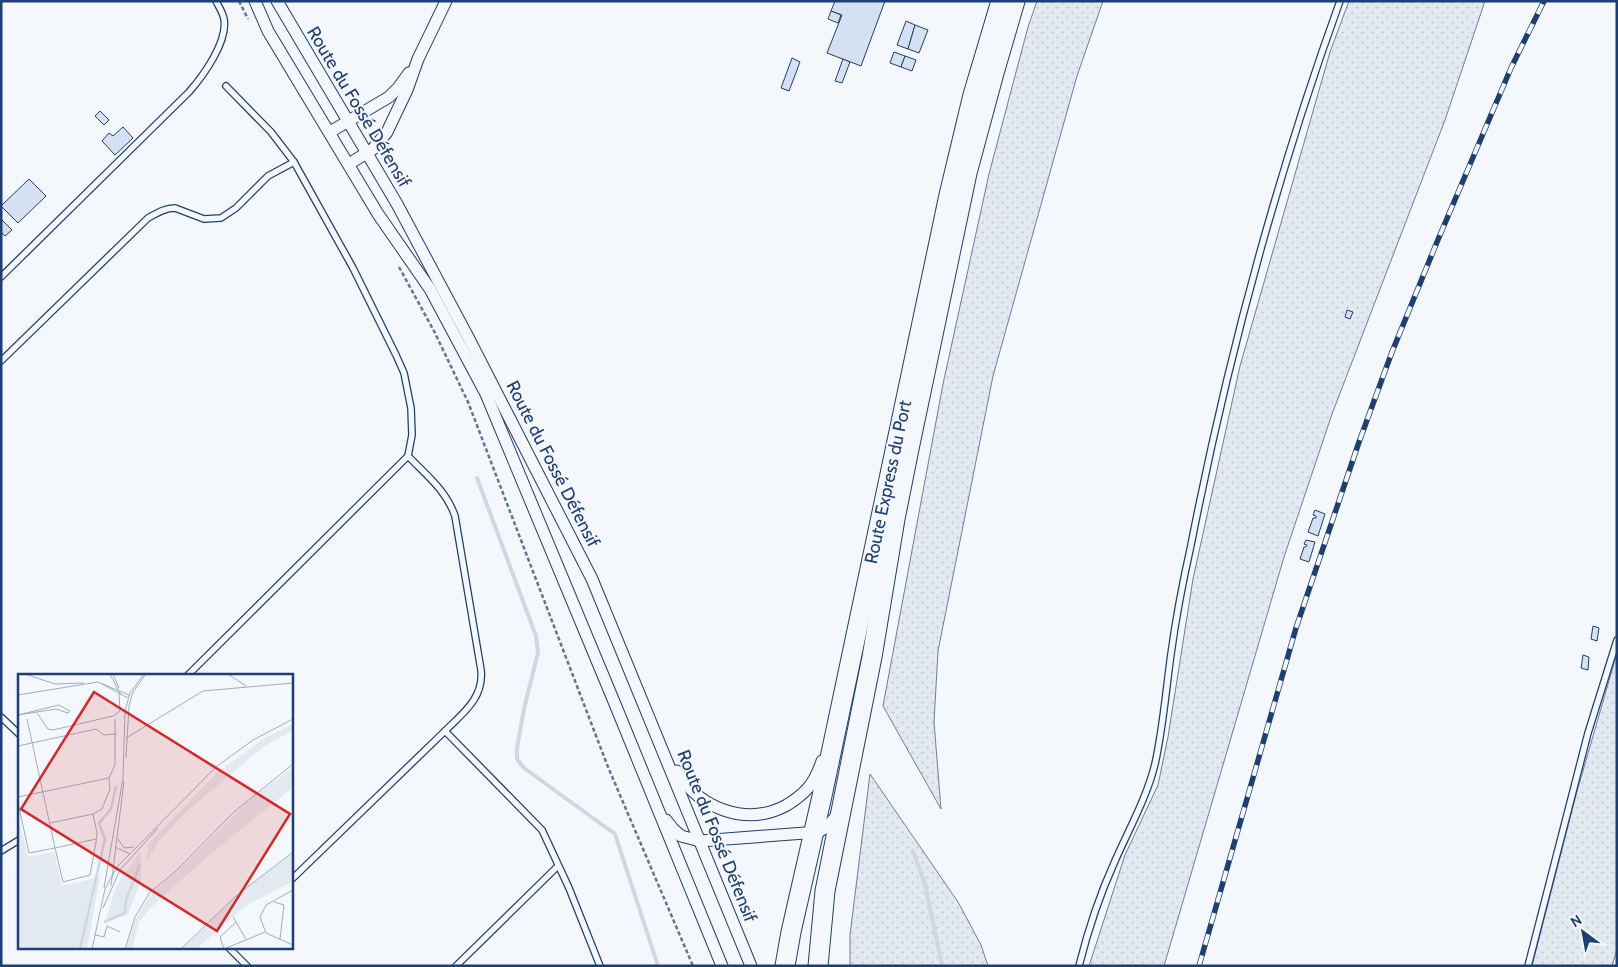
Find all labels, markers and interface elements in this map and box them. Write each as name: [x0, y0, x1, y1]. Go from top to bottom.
street label: Route du Fossé Défensif: [302, 23, 416, 191]
street label: Route du Fossé Défensif: [501, 377, 605, 551]
street label: Route Express du Port: [860, 398, 916, 566]
inset map: [18, 674, 292, 950]
street label: Route du Fossé Défensif: [672, 747, 762, 925]
north arrow: [1558, 907, 1608, 957]
text: N: [1567, 911, 1585, 931]

